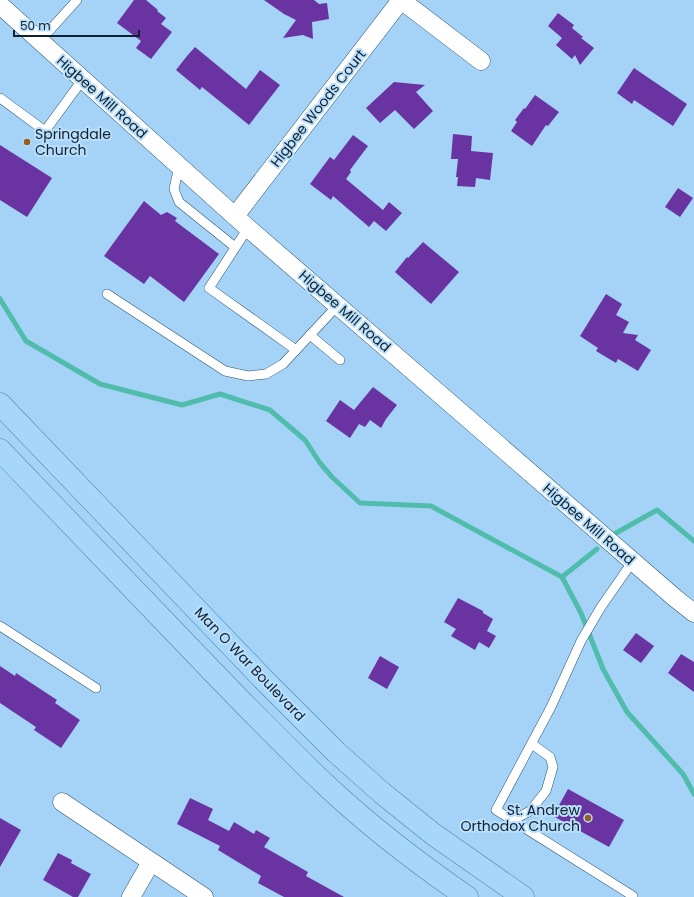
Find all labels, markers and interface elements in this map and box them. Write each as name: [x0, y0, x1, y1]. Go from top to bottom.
scale bar: [14, 12, 139, 38]
text: 50 m: [20, 17, 51, 34]
street label: Higbee Woods Court: [266, 45, 370, 171]
street label: Higbee Mill Road: [52, 51, 152, 143]
place label: Springdale Church: [35, 124, 111, 160]
marker: Springdale Church: [22, 137, 32, 147]
street label: Higbee Mill Road: [295, 266, 395, 356]
street label: Higbee Mill Road: [539, 479, 639, 569]
street label: Man O War Boulevard: [190, 602, 310, 726]
place label: St. Andrew Orthodox Church: [460, 800, 581, 836]
marker: St. Andrew Orthodox Church: [583, 813, 593, 823]

